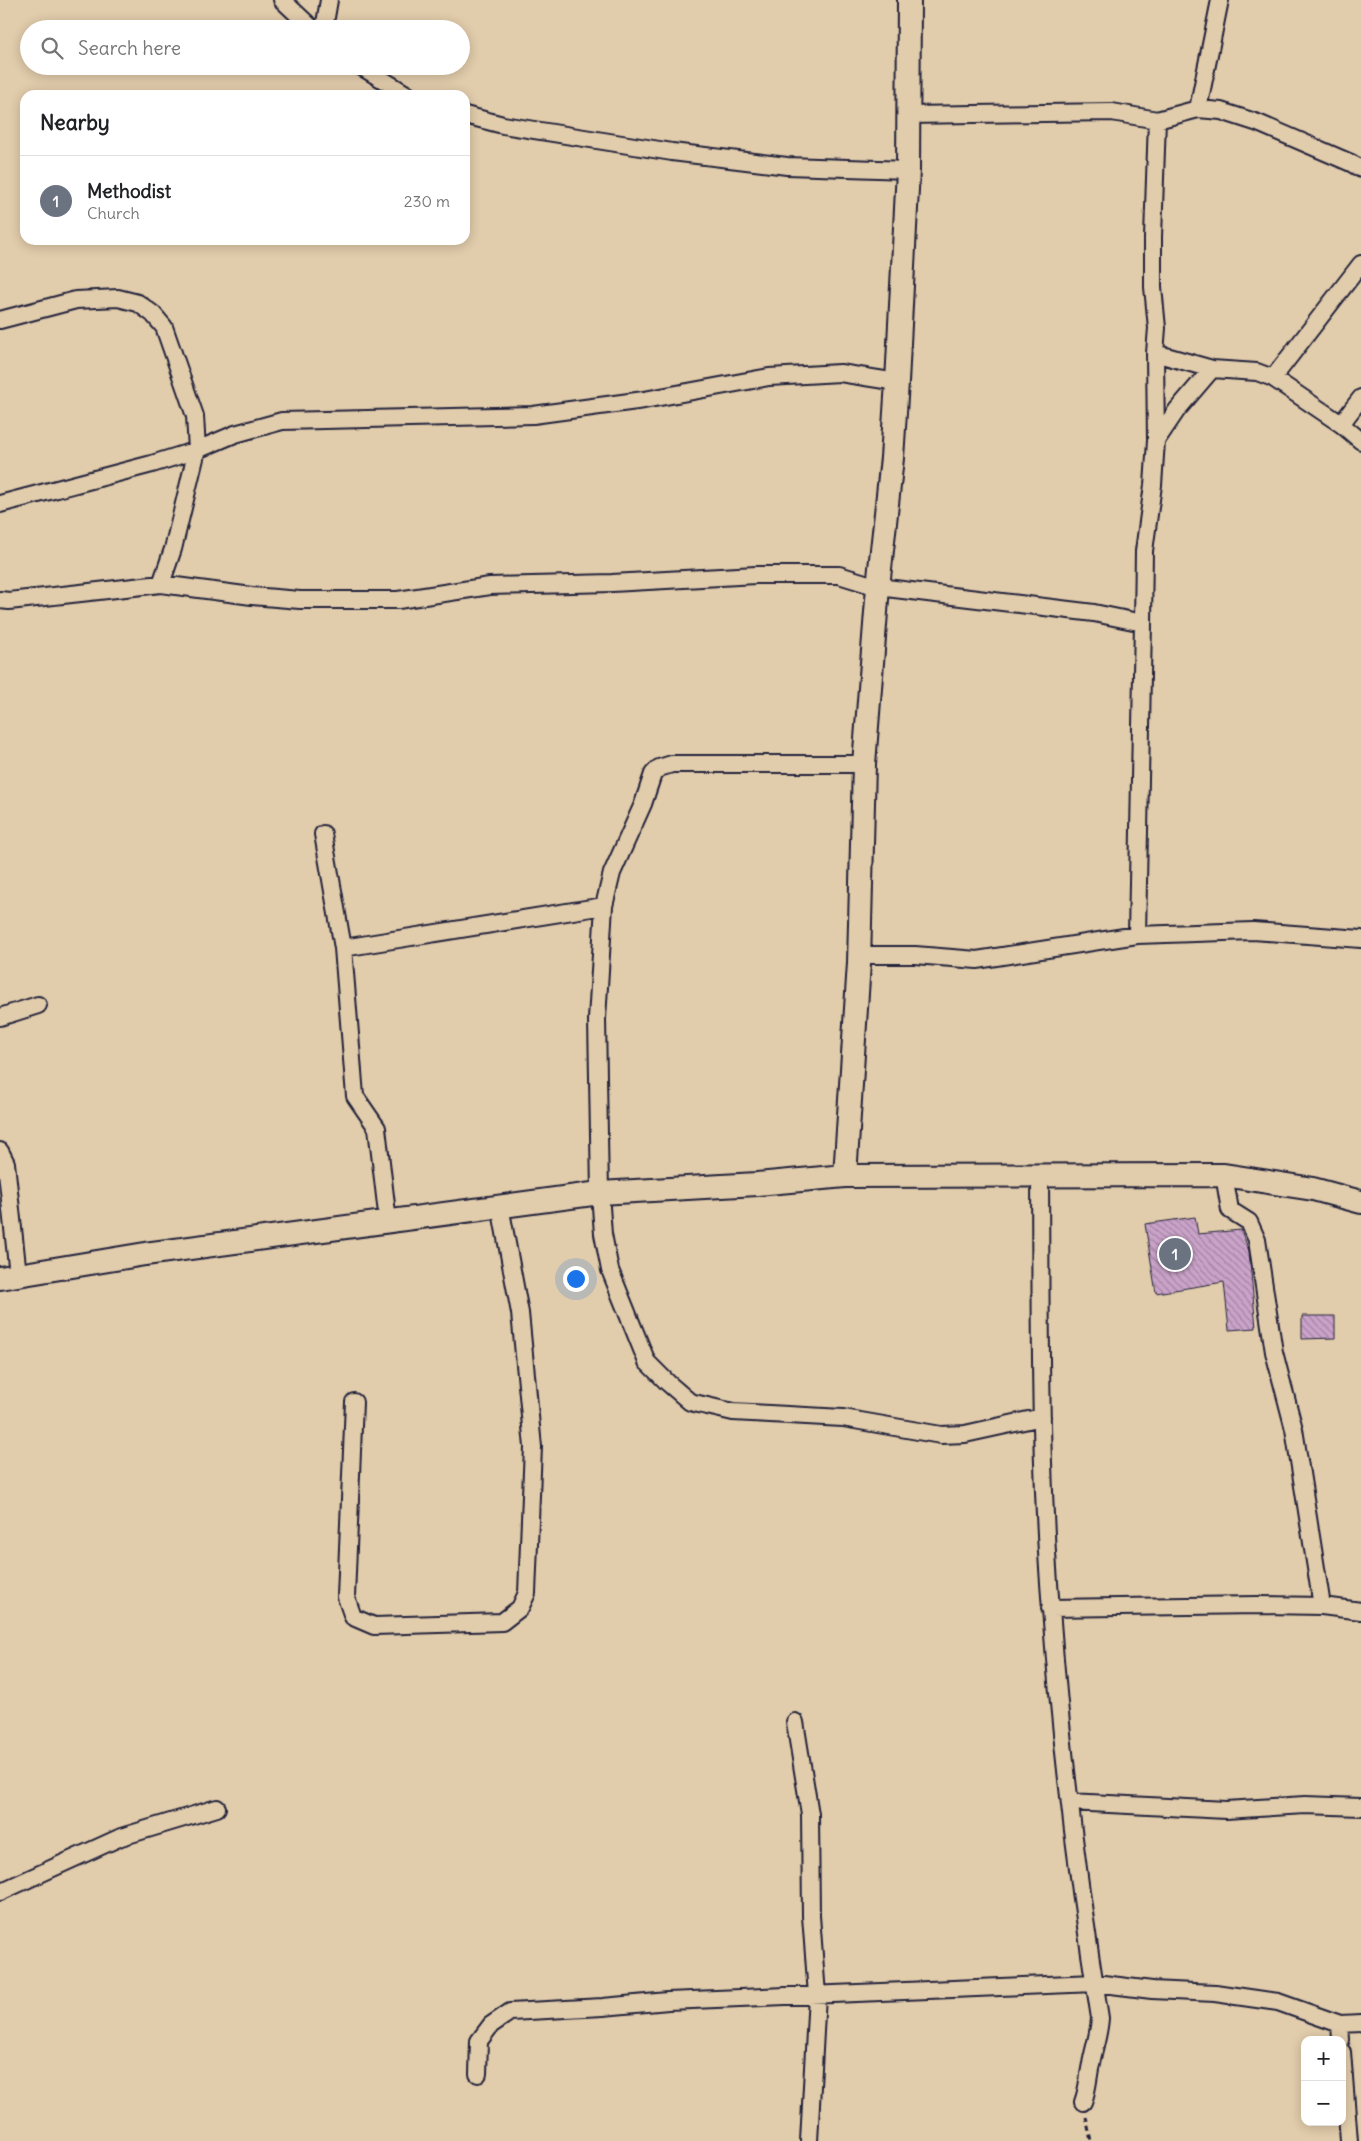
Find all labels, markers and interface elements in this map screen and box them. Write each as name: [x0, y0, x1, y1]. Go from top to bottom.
search box: [20, 20, 470, 75]
icon: search: [38, 34, 66, 62]
text: Search here: [78, 36, 181, 60]
text: Nearby: [40, 109, 110, 136]
text: Methodist: [87, 179, 171, 203]
text: 1: [53, 191, 59, 211]
text: 230 m: [404, 191, 450, 211]
text: Church: [87, 203, 140, 223]
pin: 1: [1159, 1235, 1191, 1273]
your location: [563, 1266, 589, 1292]
map controls: [1301, 2036, 1346, 2126]
button: +: [1301, 2036, 1346, 2081]
button: −: [1301, 2081, 1346, 2126]

